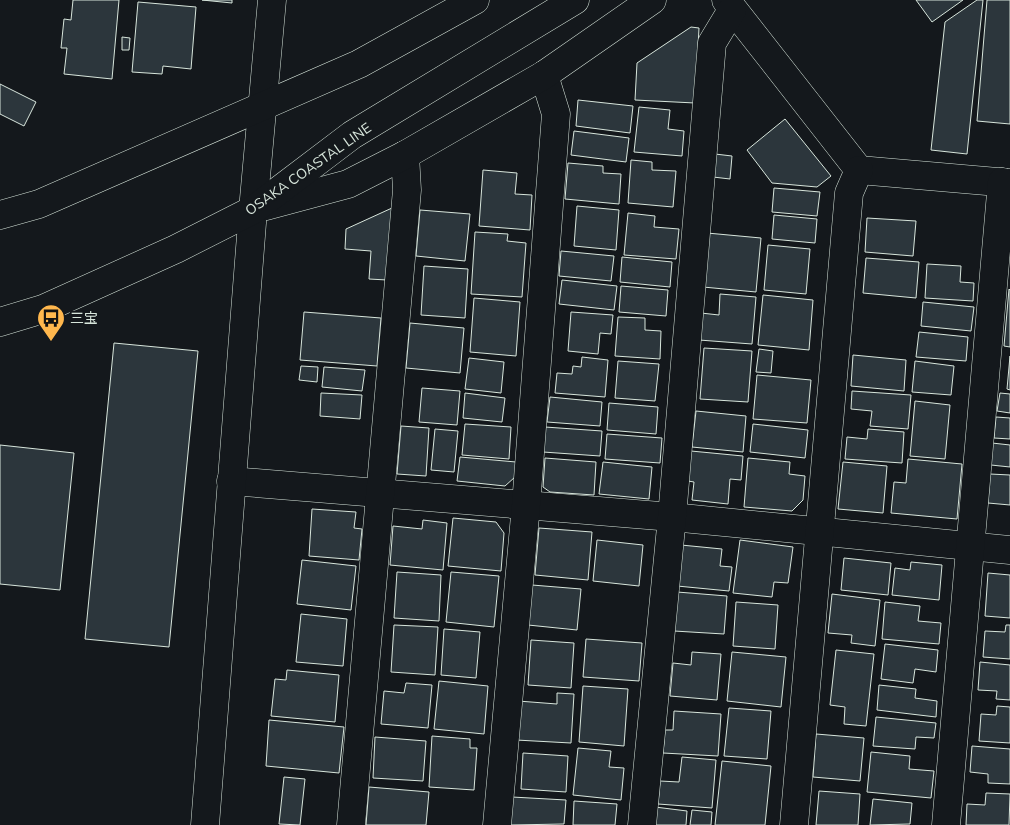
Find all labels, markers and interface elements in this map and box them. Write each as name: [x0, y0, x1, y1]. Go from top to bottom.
street label: OSAKA COASTAL LINE: [241, 119, 375, 219]
bus stop icon: 三宝: [36, 303, 66, 342]
place label: 三宝: [70, 309, 98, 327]

